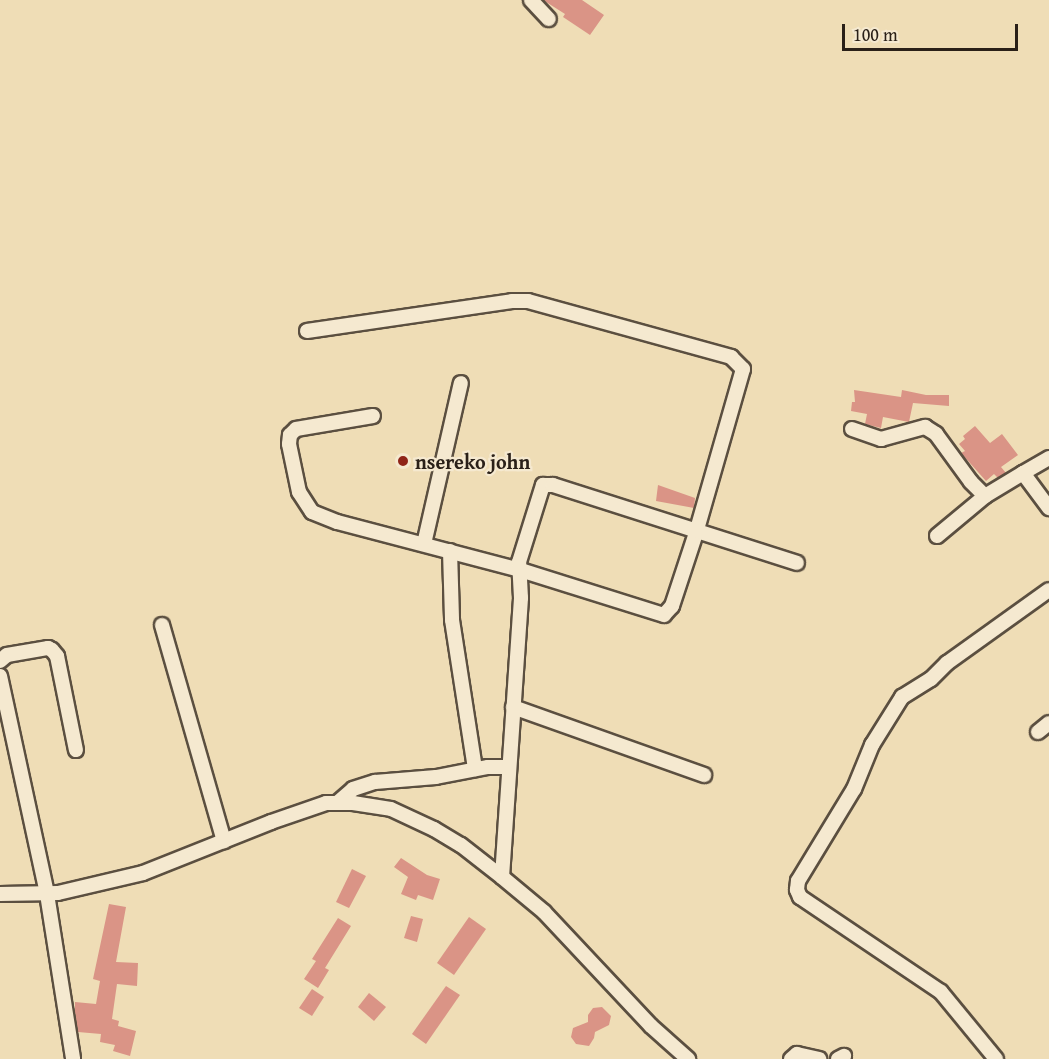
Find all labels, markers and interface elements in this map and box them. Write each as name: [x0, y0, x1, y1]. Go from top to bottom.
scale bar: [845, 12, 1020, 50]
text: 100 m: [853, 21, 898, 48]
place label: nsereko john: [415, 449, 530, 473]
marker: nsereko john: [396, 454, 410, 468]

